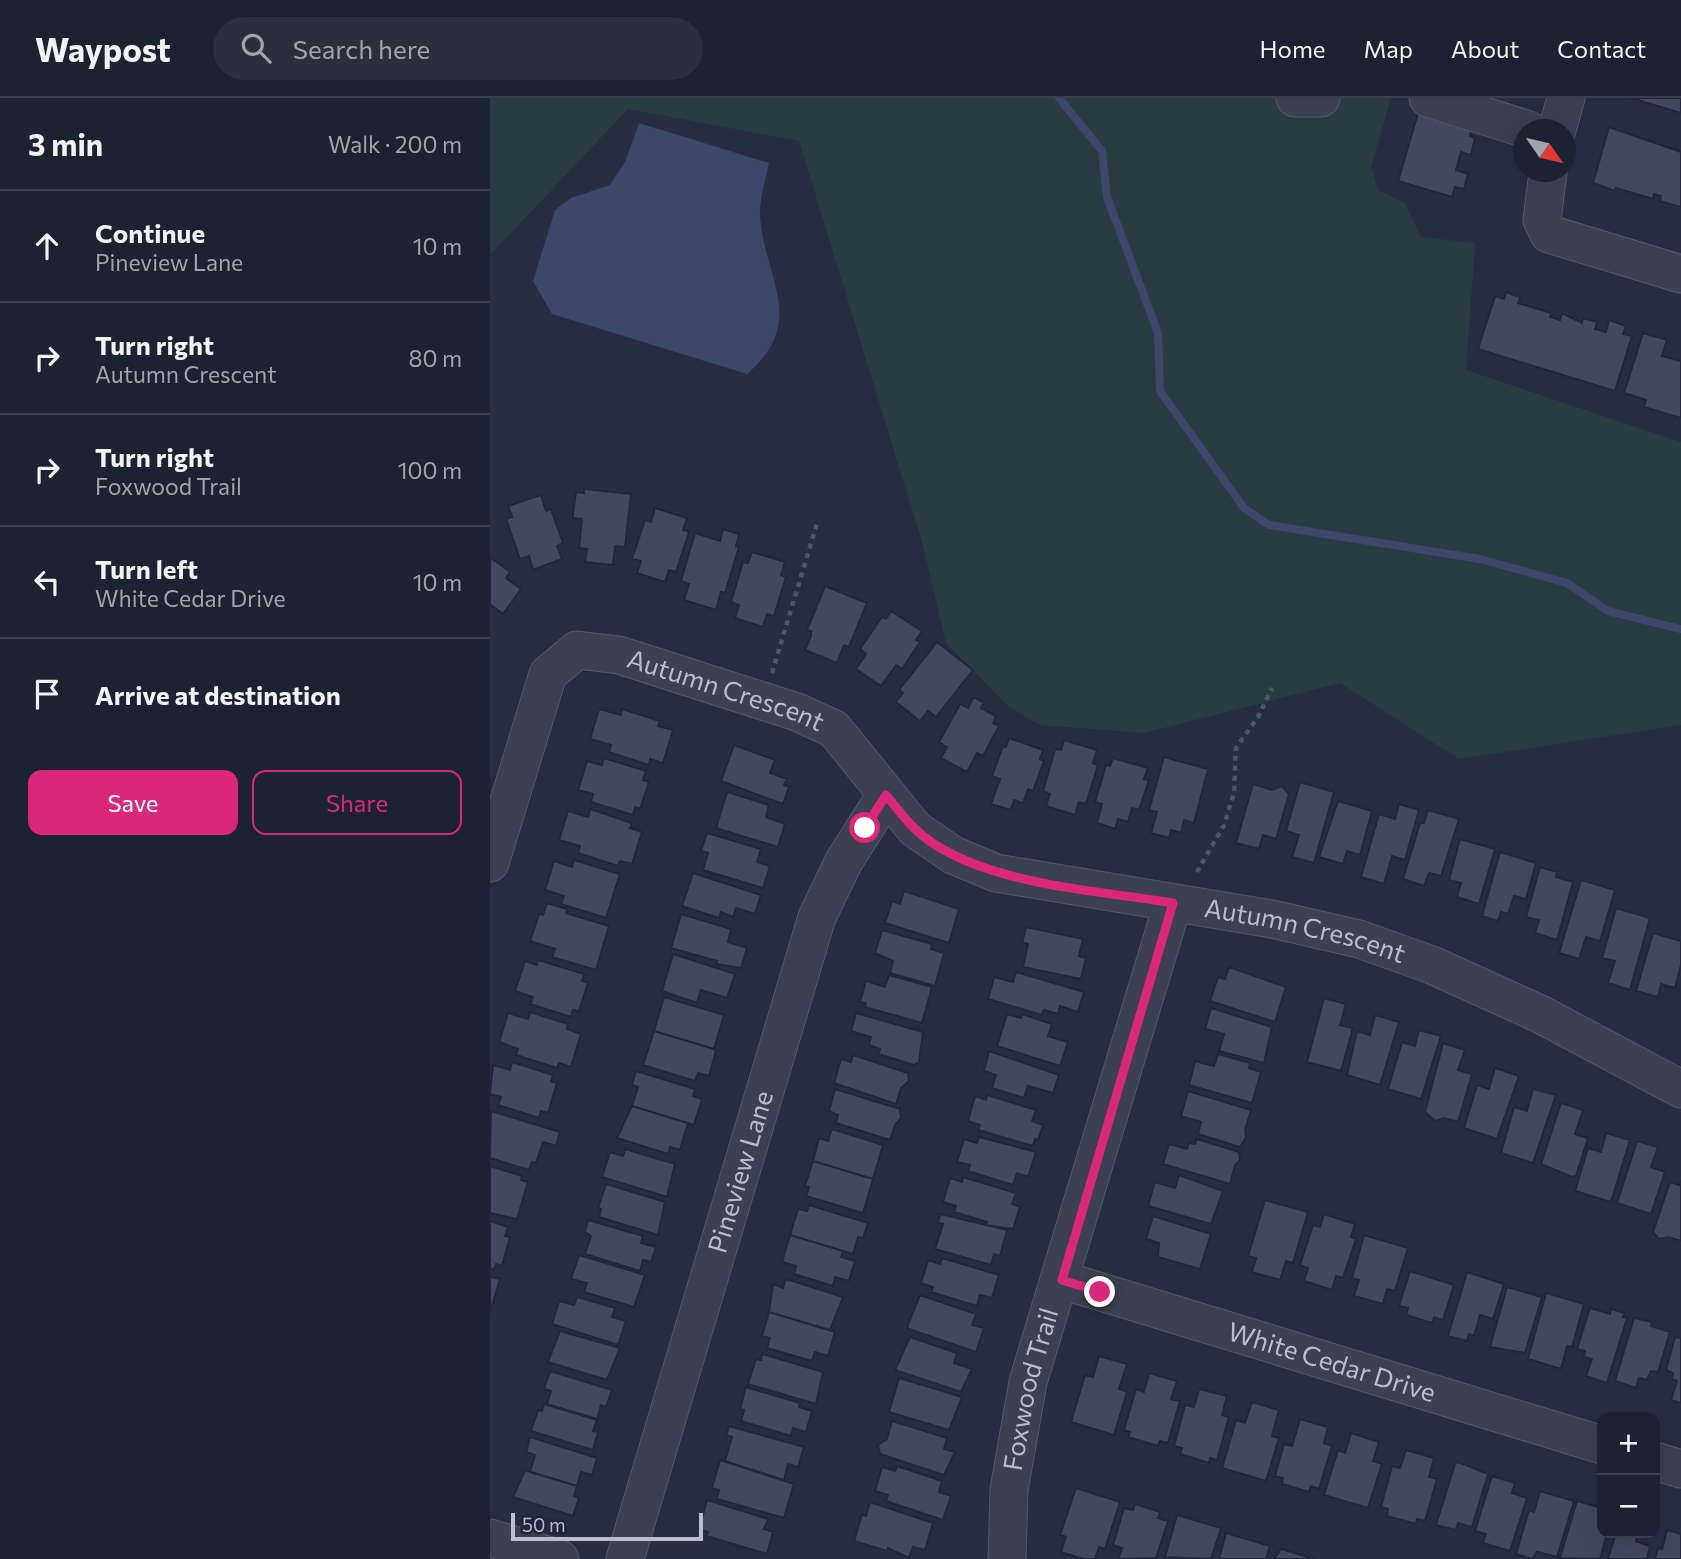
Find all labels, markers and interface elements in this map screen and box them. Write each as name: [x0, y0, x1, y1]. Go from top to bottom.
search box: [213, 17, 703, 80]
text: Waypost: [35, 28, 171, 69]
icon: search: [237, 29, 275, 67]
text: Search here: [293, 33, 430, 64]
text: Home: [1260, 34, 1326, 63]
text: Map: [1364, 34, 1413, 63]
text: About: [1451, 34, 1519, 63]
text: Contact: [1557, 34, 1646, 63]
north arrow: [1513, 119, 1576, 182]
text: 3 min: [28, 125, 103, 162]
text: Walk · 200 m: [328, 130, 462, 158]
text: Continue: [95, 217, 205, 248]
icon: ahead: [28, 227, 66, 265]
text: 10 m: [413, 232, 462, 260]
text: Pineview Lane: [95, 248, 243, 276]
text: Turn right: [95, 329, 214, 360]
icon: right: [28, 339, 66, 377]
text: 80 m: [409, 344, 462, 372]
text: Autumn Crescent: [95, 360, 277, 388]
text: Turn right: [95, 441, 214, 472]
icon: right: [28, 451, 66, 489]
text: 100 m: [398, 456, 462, 484]
text: Foxwood Trail: [95, 472, 242, 500]
text: Turn left: [95, 553, 198, 584]
icon: left: [28, 563, 66, 601]
text: 10 m: [413, 568, 462, 596]
text: White Cedar Drive: [95, 584, 286, 612]
street label: Autumn Crescent: [624, 642, 830, 736]
icon: arrive: [28, 675, 66, 713]
text: Arrive at destination: [95, 679, 341, 710]
button: Save: [28, 770, 238, 835]
button: Share: [252, 770, 462, 835]
route start: [849, 812, 880, 843]
street label: Autumn Crescent: [1202, 891, 1410, 968]
street label: Pineview Lane: [700, 1087, 778, 1256]
route end: [1084, 1276, 1115, 1307]
street label: Foxwood Trail: [996, 1304, 1064, 1473]
street label: White Cedar Drive: [1224, 1315, 1440, 1407]
map controls: [1597, 1412, 1660, 1538]
button: +: [1597, 1412, 1660, 1475]
button: −: [1597, 1475, 1660, 1538]
scale bar: [511, 1510, 704, 1542]
text: 50 m: [522, 1513, 566, 1536]

